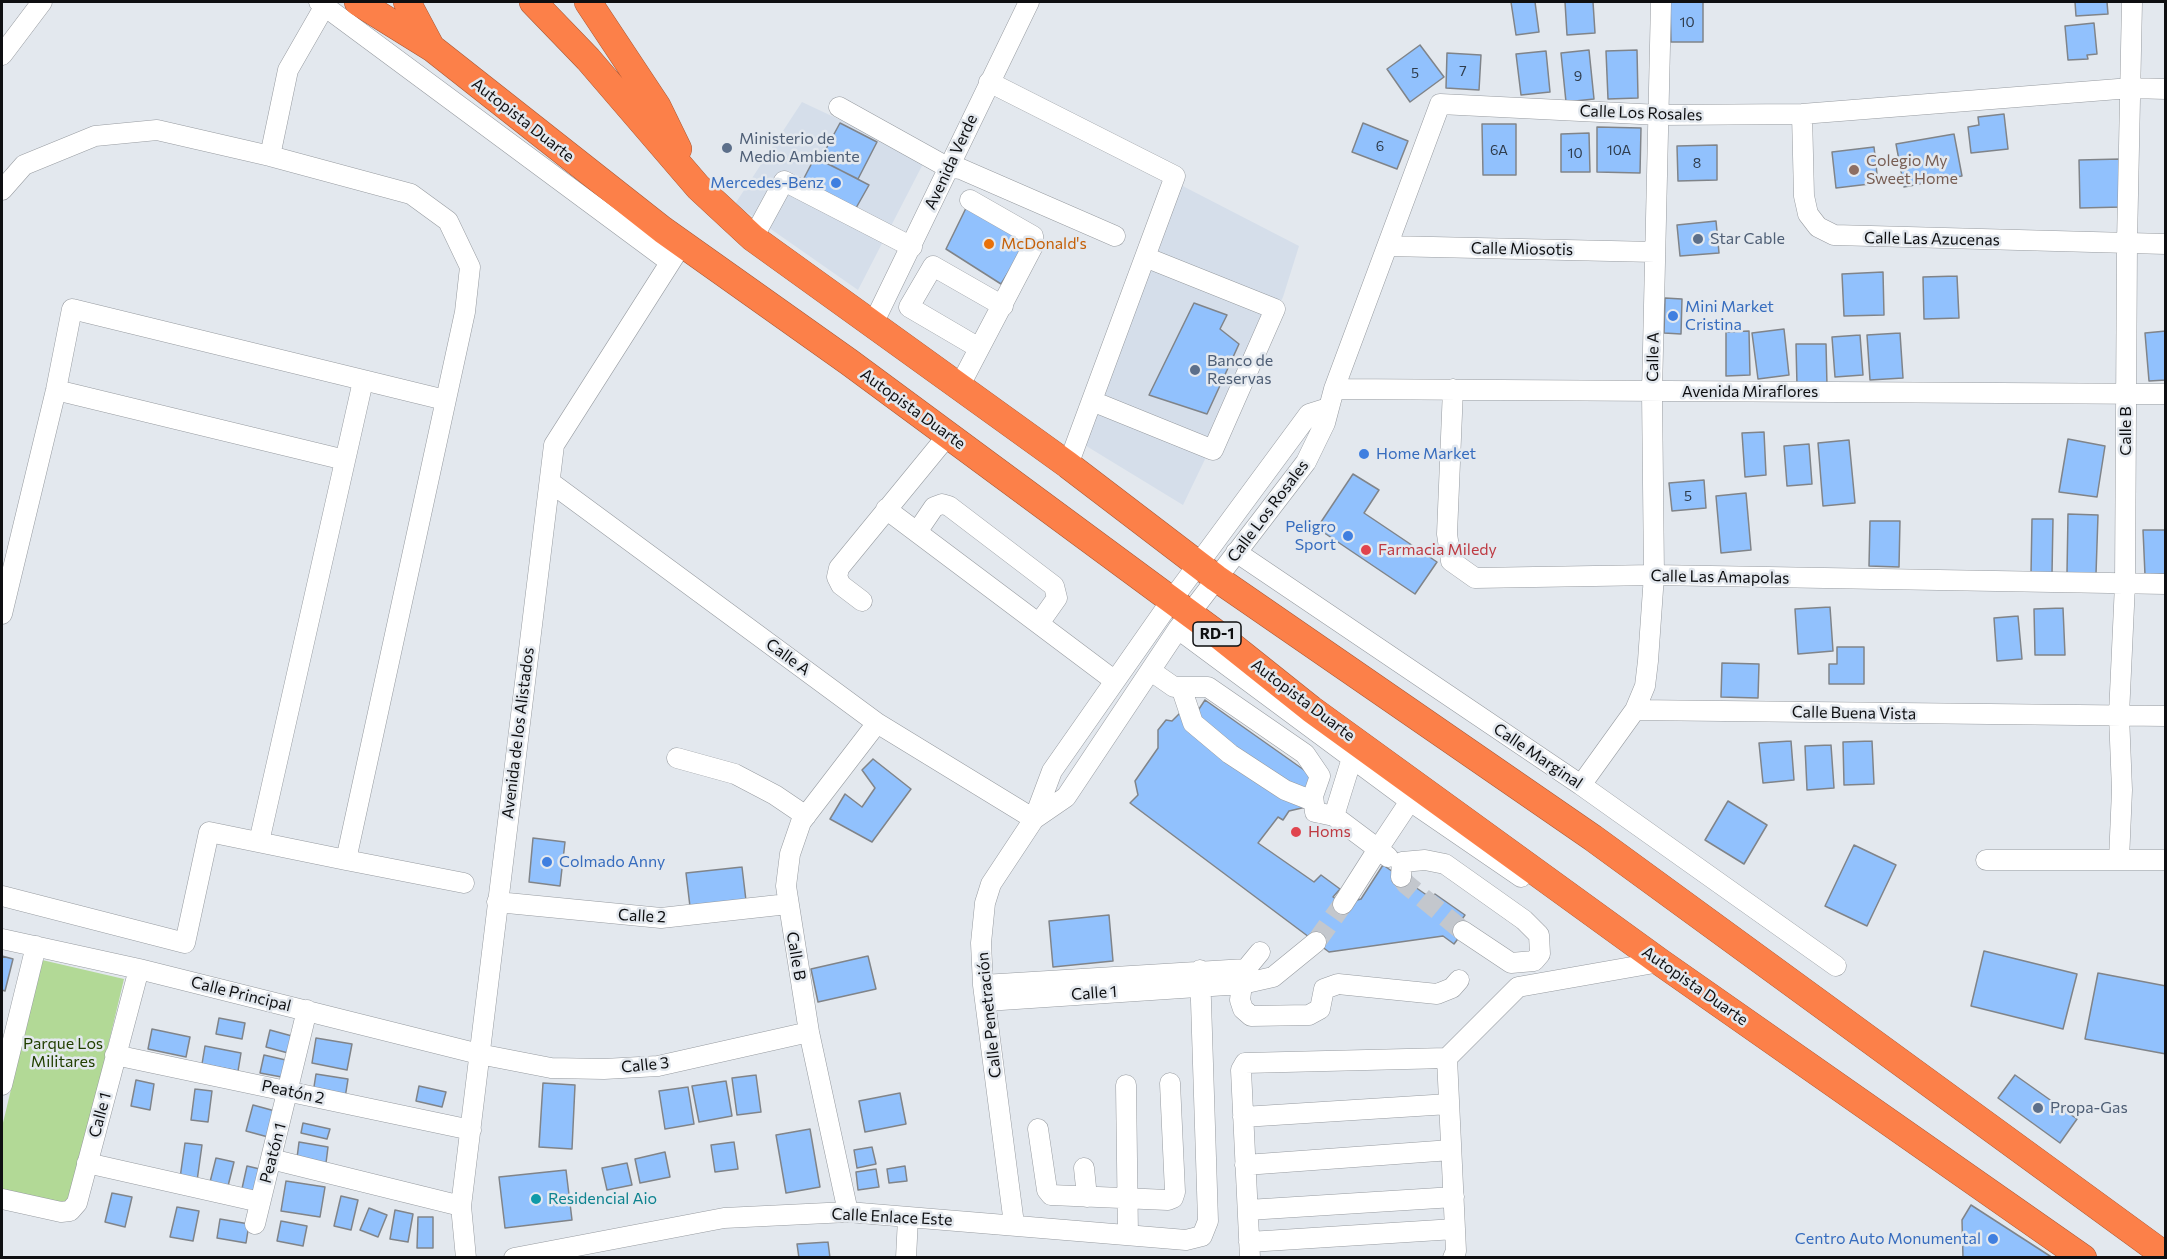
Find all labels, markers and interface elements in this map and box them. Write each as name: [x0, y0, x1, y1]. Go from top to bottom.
house number: 10: [1679, 14, 1695, 30]
house number: 7: [1459, 63, 1467, 79]
house number: 5: [1411, 65, 1419, 81]
house number: 9: [1574, 68, 1582, 84]
street label: Autopista Duarte: [468, 74, 578, 166]
street label: Calle Los Rosales: [1579, 101, 1703, 125]
street label: Avenida Verde: [921, 111, 981, 213]
place label: Ministerio de Medio Ambiente: [739, 129, 860, 167]
house number: 6: [1376, 138, 1384, 154]
marker: Ministerio de Medio Ambiente: [720, 141, 734, 155]
house number: 6A: [1490, 142, 1508, 158]
house number: 10A: [1607, 142, 1631, 158]
house number: 10: [1567, 145, 1583, 161]
place label: Colegio My Sweet Home: [1866, 151, 1958, 189]
house number: 8: [1693, 155, 1701, 171]
marker: Colegio My Sweet Home: [1847, 163, 1861, 177]
place label: Mercedes-Benz: [710, 173, 824, 193]
marker: Mercedes-Benz: [829, 176, 843, 190]
street label: Calle Las Azucenas: [1864, 228, 2000, 250]
place label: Star Cable: [1710, 229, 1785, 249]
marker: Star Cable: [1691, 232, 1705, 246]
place label: McDonald's: [1001, 234, 1087, 254]
marker: McDonald's: [982, 237, 996, 251]
street label: Calle Miosotis: [1471, 239, 1573, 259]
place label: Mini Market Cristina: [1685, 297, 1774, 335]
marker: Mini Market Cristina: [1666, 309, 1680, 323]
street label: Calle A: [1643, 332, 1663, 382]
place label: Banco de Reservas: [1207, 351, 1273, 389]
marker: Banco de Reservas: [1188, 363, 1202, 377]
street label: Autopista Duarte: [857, 365, 969, 453]
street label: Avenida Miraflores: [1682, 382, 1818, 402]
street label: Calle B: [2116, 406, 2136, 456]
place label: Home Market: [1376, 444, 1476, 464]
marker: Home Market: [1357, 447, 1371, 461]
street label: Calle Los Rosales: [1223, 456, 1313, 566]
house number: 5: [1684, 488, 1692, 504]
place label: Peligro Sport: [1285, 517, 1336, 555]
marker: Peligro Sport: [1341, 529, 1355, 543]
place label: Farmacia Miledy: [1378, 540, 1497, 560]
marker: Farmacia Miledy: [1359, 543, 1373, 557]
street label: Calle Las Amapolas: [1650, 566, 1790, 588]
road number: RD-1: [1193, 622, 1241, 646]
street label: Calle A: [762, 635, 814, 679]
street label: Avenida de los Alistados: [498, 646, 538, 820]
street label: Autopista Duarte: [1247, 655, 1359, 745]
street label: Calle Buena Vista: [1792, 702, 1916, 724]
street label: Calle Marginal: [1490, 719, 1586, 793]
place label: Homs: [1308, 822, 1351, 842]
marker: Homs: [1289, 825, 1303, 839]
place label: Colmado Anny: [559, 852, 665, 872]
marker: Colmado Anny: [540, 855, 554, 869]
street label: Calle 2: [618, 905, 666, 927]
street label: Calle B: [782, 930, 810, 982]
street label: Autopista Duarte: [1638, 942, 1752, 1030]
street label: Calle Penetración: [973, 951, 1005, 1079]
street label: Calle Principal: [189, 972, 293, 1016]
street label: Calle 1: [1070, 982, 1118, 1004]
park label: Parque Los Militares: [23, 1034, 103, 1072]
street label: Calle 3: [620, 1053, 670, 1077]
street label: Peatón 2: [260, 1076, 326, 1108]
street label: Calle 1: [85, 1090, 115, 1140]
place label: Propa-Gas: [2050, 1098, 2128, 1118]
marker: Propa-Gas: [2031, 1101, 2045, 1115]
street label: Peatón 1: [256, 1121, 290, 1185]
place label: Residencial Aio: [548, 1189, 657, 1209]
marker: Residencial Aio: [529, 1192, 543, 1206]
street label: Calle Enlace Este: [831, 1204, 953, 1230]
place label: Centro Auto Monumental: [1795, 1229, 1981, 1249]
marker: Centro Auto Monumental: [1986, 1232, 2000, 1246]

